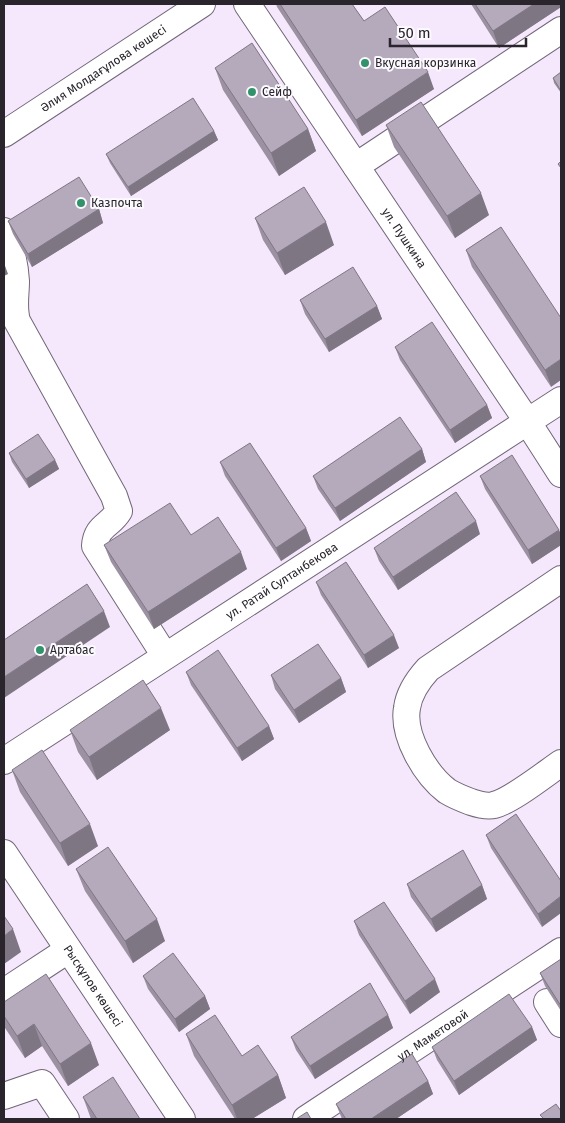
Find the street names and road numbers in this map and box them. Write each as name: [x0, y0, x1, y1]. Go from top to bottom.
street label: Әлия Молдағұлова көшесі: [38, 22, 169, 115]
street label: ул. Пушкина: [379, 205, 429, 271]
street label: ул. Ратай Султанбекова: [223, 540, 340, 622]
street label: Рысқұлов көшесі: [61, 942, 125, 1030]
street label: ул. Маметовой: [395, 1007, 471, 1064]

